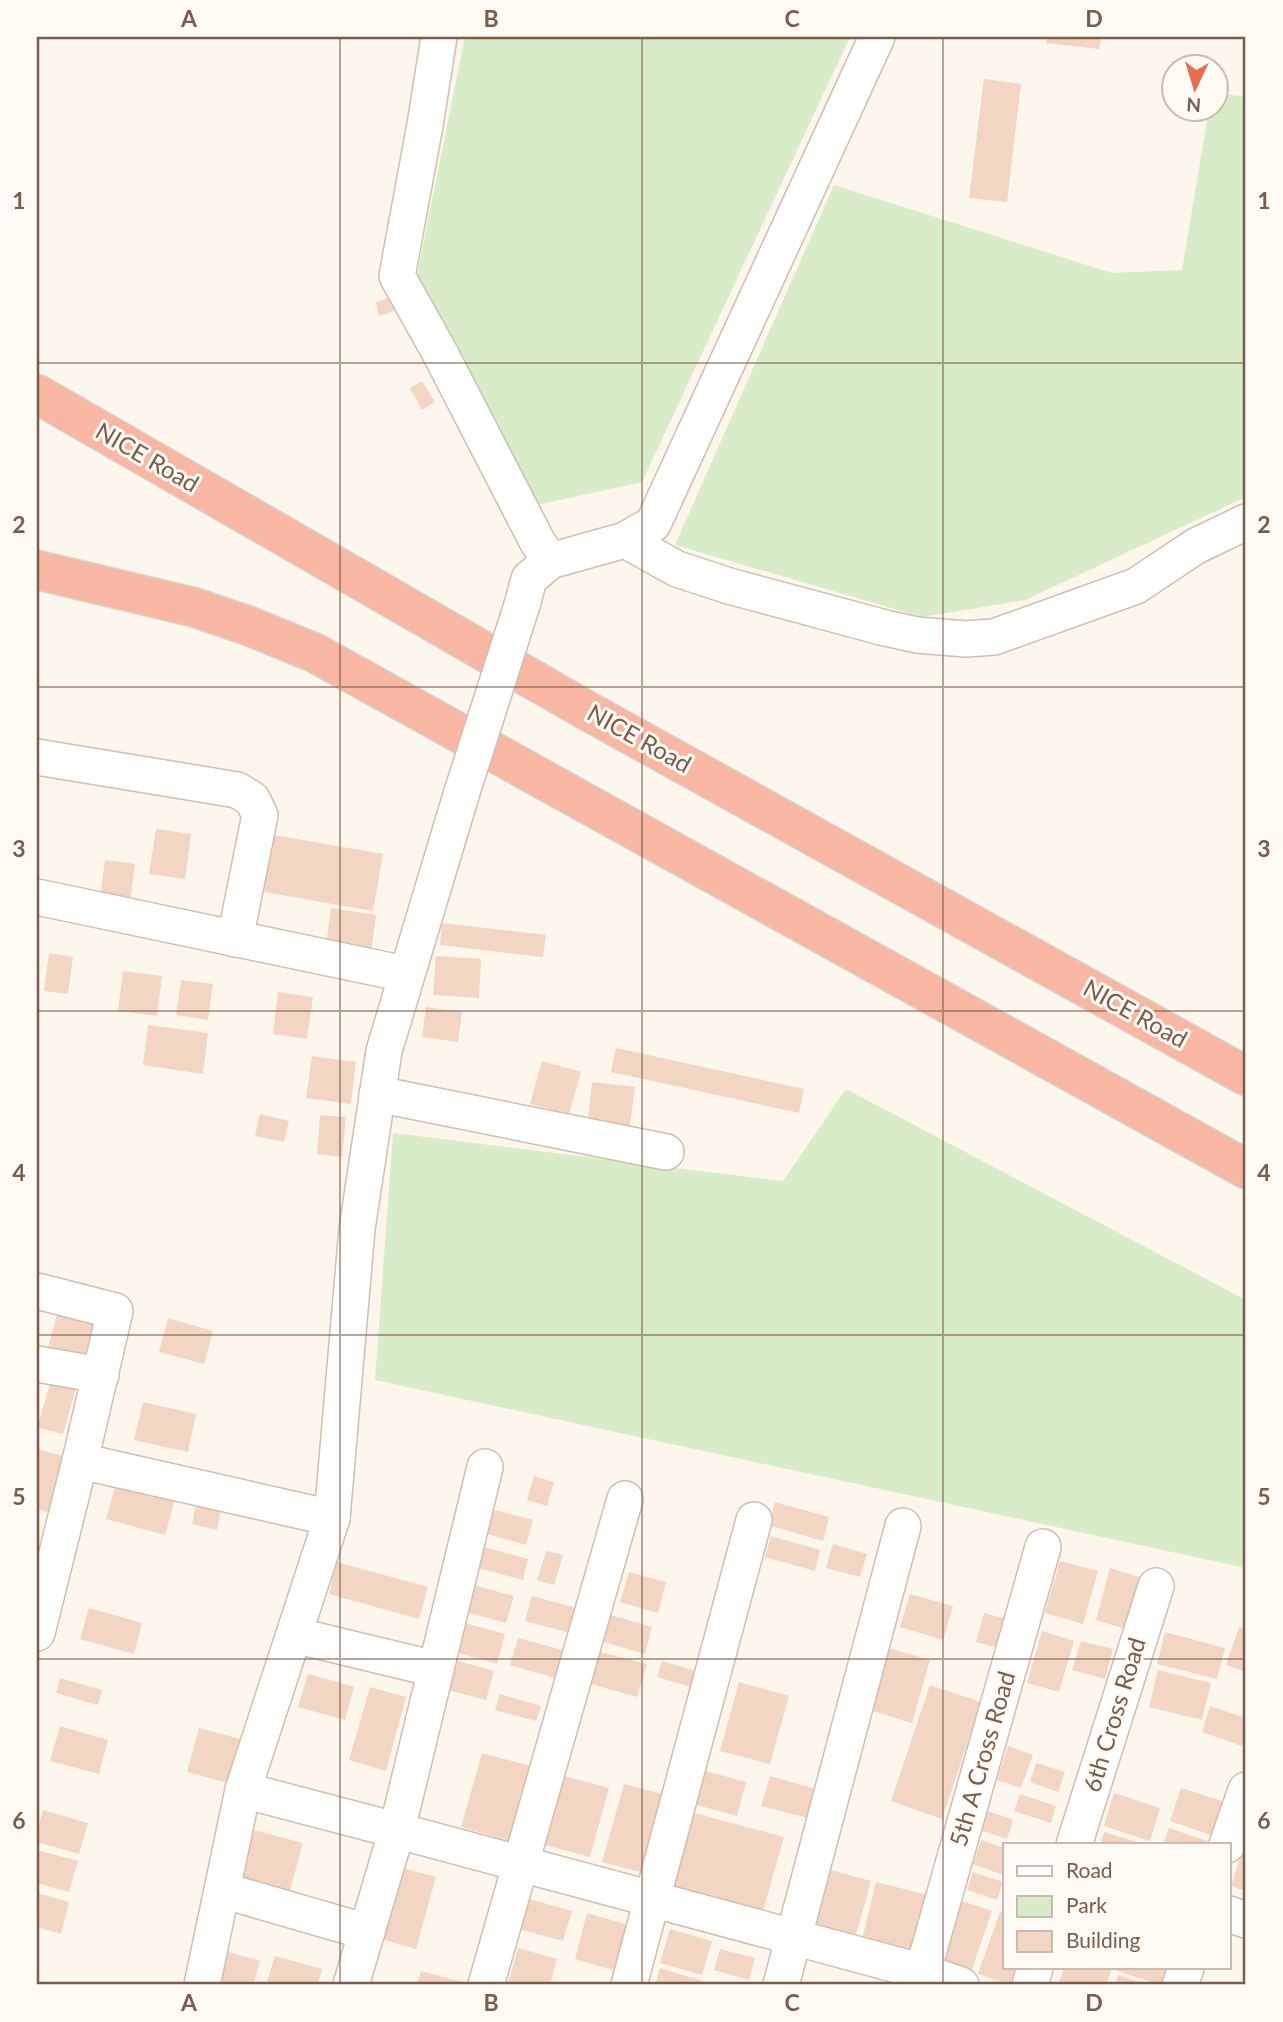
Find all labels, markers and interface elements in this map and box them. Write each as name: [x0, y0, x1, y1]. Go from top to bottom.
text: A: [180, 4, 198, 32]
text: B: [483, 4, 499, 32]
text: C: [784, 4, 800, 32]
text: D: [1085, 4, 1103, 32]
north arrow: [1160, 52, 1230, 122]
text: N: [1186, 93, 1202, 117]
text: 1: [12, 186, 26, 214]
text: 1: [1257, 186, 1271, 214]
street label: NICE Road: [91, 416, 205, 498]
text: 2: [12, 510, 26, 538]
text: 2: [1257, 510, 1271, 538]
street label: NICE Road: [583, 697, 697, 778]
text: 3: [12, 834, 26, 862]
text: 3: [1257, 834, 1271, 862]
street label: NICE Road: [1079, 972, 1193, 1053]
text: 4: [12, 1158, 26, 1186]
text: 4: [1257, 1158, 1271, 1186]
text: 5: [12, 1482, 26, 1510]
text: 5: [1257, 1482, 1271, 1510]
street label: 6th Cross Road: [1076, 1634, 1151, 1795]
street label: 5th A Cross Road: [943, 1668, 1020, 1849]
text: 6: [12, 1806, 26, 1834]
text: 6: [1257, 1806, 1271, 1834]
legend: [1003, 1843, 1230, 1969]
text: Road: [1066, 1857, 1113, 1882]
text: Park: [1066, 1892, 1107, 1917]
text: Building: [1066, 1927, 1141, 1952]
text: A: [180, 1988, 198, 2016]
text: B: [483, 1988, 499, 2016]
text: C: [784, 1988, 800, 2016]
text: D: [1085, 1988, 1103, 2016]

